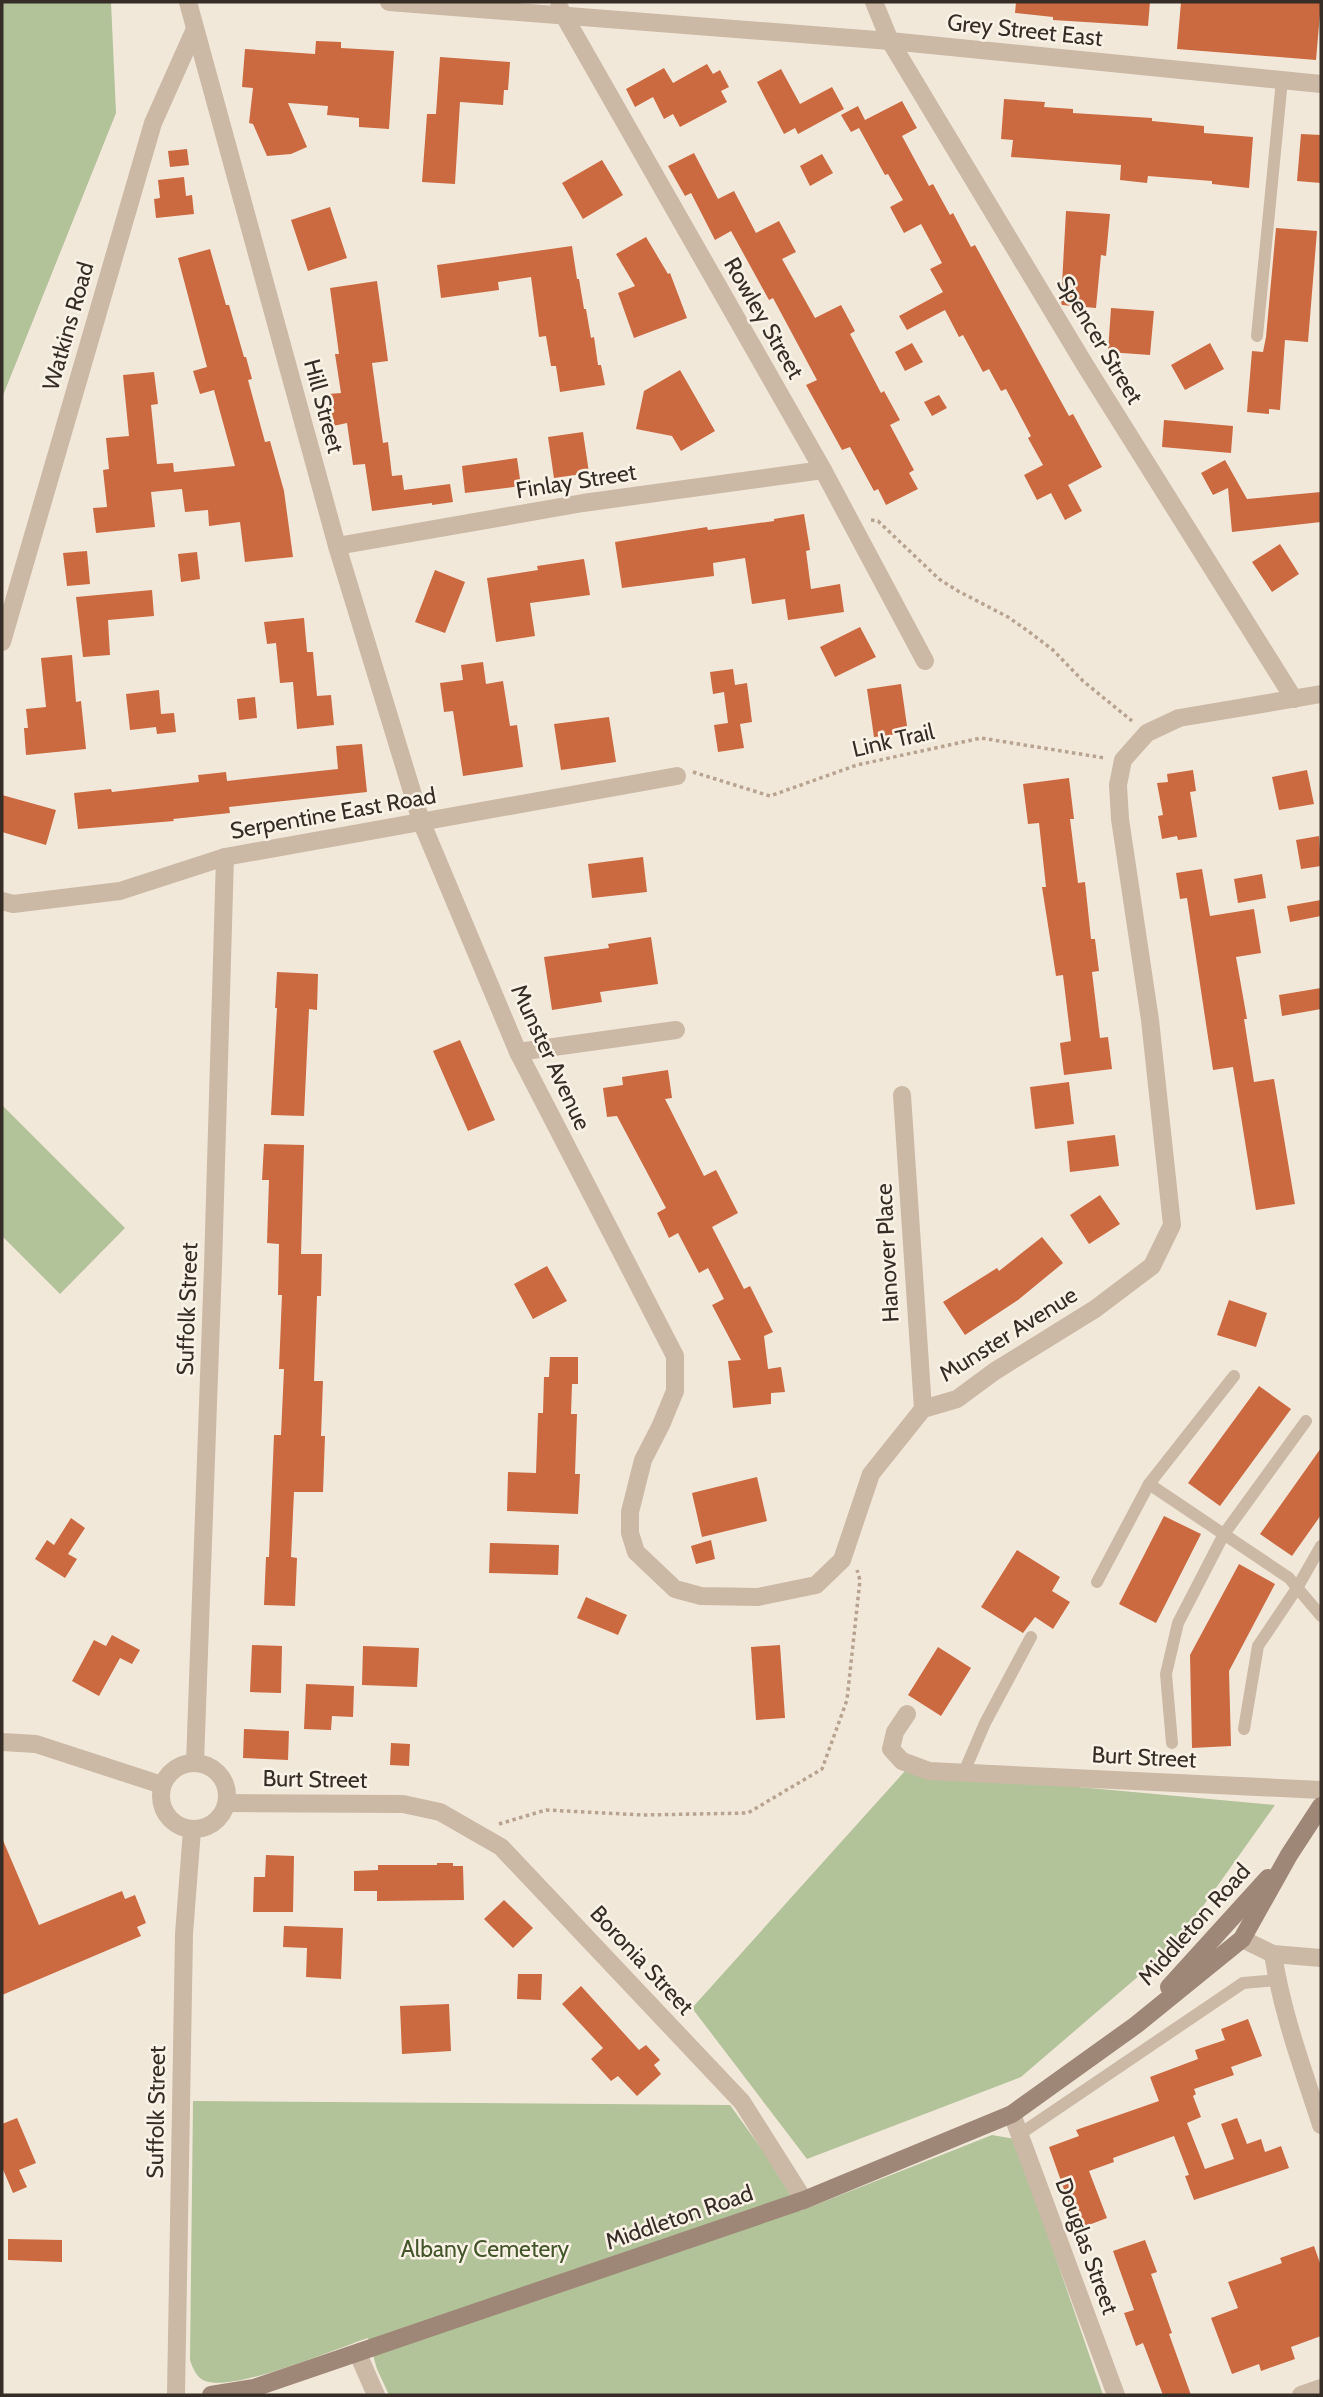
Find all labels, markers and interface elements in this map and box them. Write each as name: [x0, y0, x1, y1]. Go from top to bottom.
street label: Grey Street East: [946, 8, 1104, 52]
street label: Rowley Street: [718, 252, 810, 384]
street label: Watkins Road: [36, 259, 100, 393]
street label: Spencer Street: [1051, 271, 1149, 409]
street label: Hill Street: [298, 356, 350, 456]
street label: Finlay Street: [514, 458, 638, 504]
street label: Link Trail: [849, 717, 937, 763]
street label: Serpentine East Road: [228, 781, 438, 845]
street label: Munster Avenue: [505, 980, 597, 1135]
street label: Hanover Place: [869, 1183, 905, 1323]
street label: Suffolk Street: [171, 1242, 203, 1376]
street label: Munster Avenue: [934, 1280, 1082, 1388]
street label: Burt Street: [1091, 1740, 1197, 1774]
street label: Burt Street: [262, 1764, 368, 1794]
street label: Middleton Road: [1132, 1857, 1256, 1991]
street label: Boronia Street: [584, 1900, 700, 2021]
street label: Suffolk Street: [141, 2045, 171, 2179]
street label: Douglas Street: [1049, 2174, 1125, 2318]
street label: Middleton Road: [602, 2179, 756, 2255]
park label: Albany Cemetery: [401, 2235, 570, 2263]

